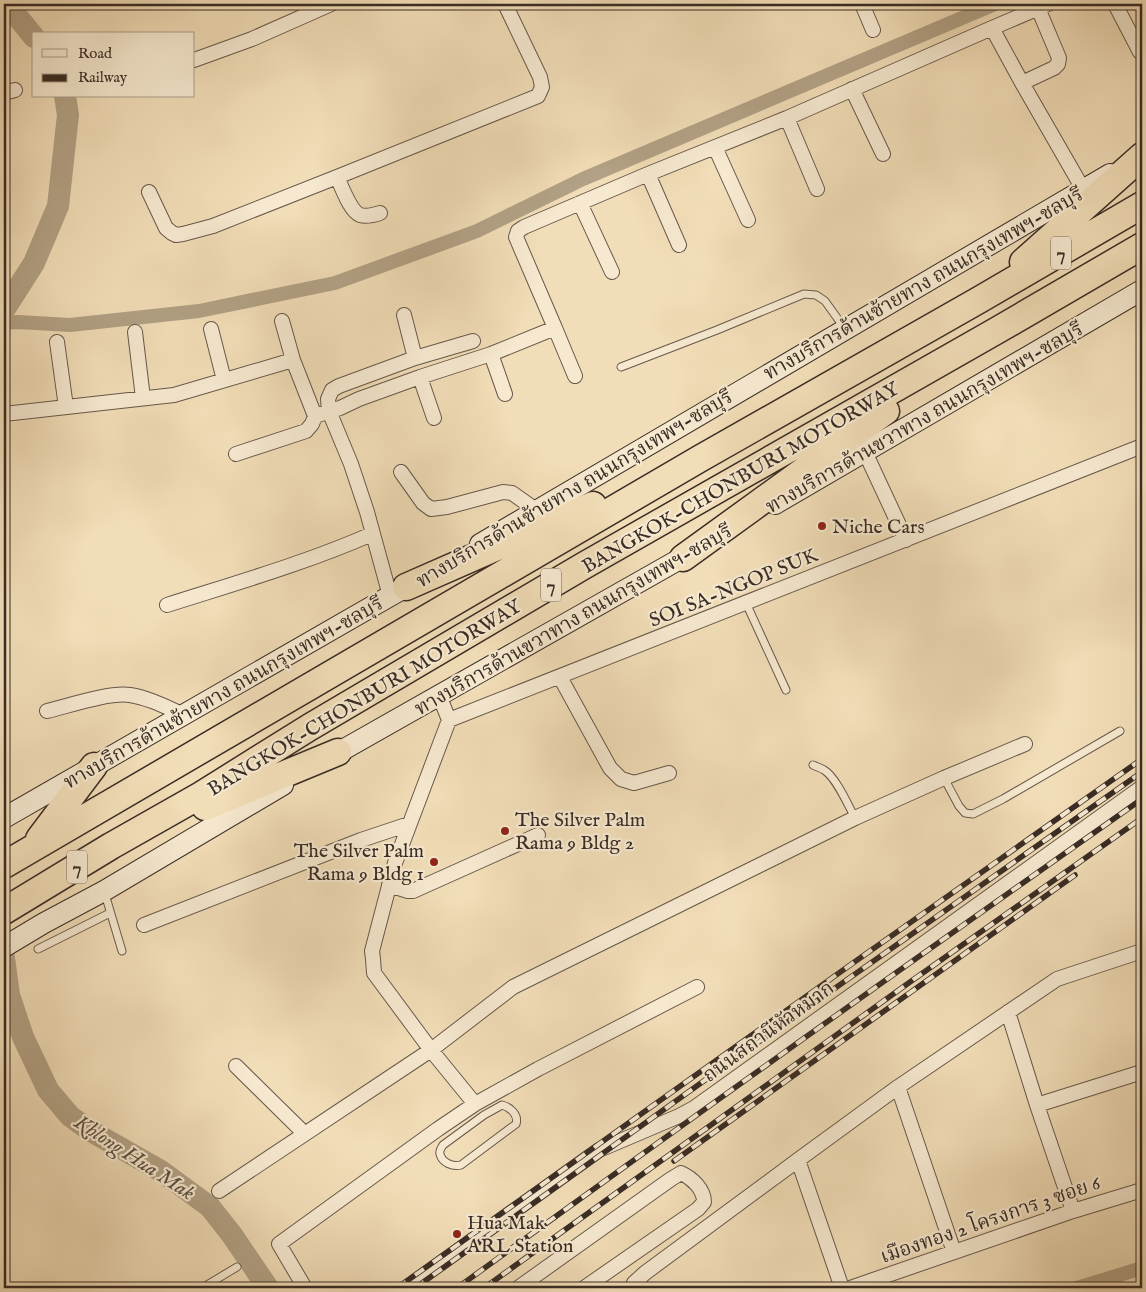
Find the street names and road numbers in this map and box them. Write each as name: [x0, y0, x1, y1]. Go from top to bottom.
street label: ทางบริการด้านซ้ายทาง ถนนกรุงเทพฯ-ชลบุรี: [759, 182, 1088, 386]
road number: 7: [1051, 237, 1071, 270]
street label: ทางบริการด้านขวาทาง ถนนกรุงเทพฯ-ชลบุรี: [762, 317, 1088, 520]
street label: BANGKOK-CHONBURI MOTORWAY: [578, 376, 905, 580]
street label: ทางบริการด้านซ้ายทาง ถนนกรุงเทพฯ-ชลบุรี: [412, 385, 738, 594]
street label: ทางบริการด้านขวาทาง ถนนกรุงเทพฯ-ชลบุรี: [411, 519, 737, 722]
street label: SOI SA-NGOP SUK: [646, 543, 822, 634]
road number: 7: [541, 568, 561, 602]
street label: ทางบริการด้านซ้ายทาง ถนนกรุงเทพฯ-ชลบุรี: [59, 591, 388, 795]
street label: BANGKOK-CHONBURI MOTORWAY: [203, 594, 528, 802]
road number: 7: [67, 850, 87, 884]
street label: ถนนสถานีหัวหมาก: [698, 976, 840, 1088]
street label: เมืองทอง 2 โครงการ 3 ซอย 6: [876, 1168, 1104, 1270]

